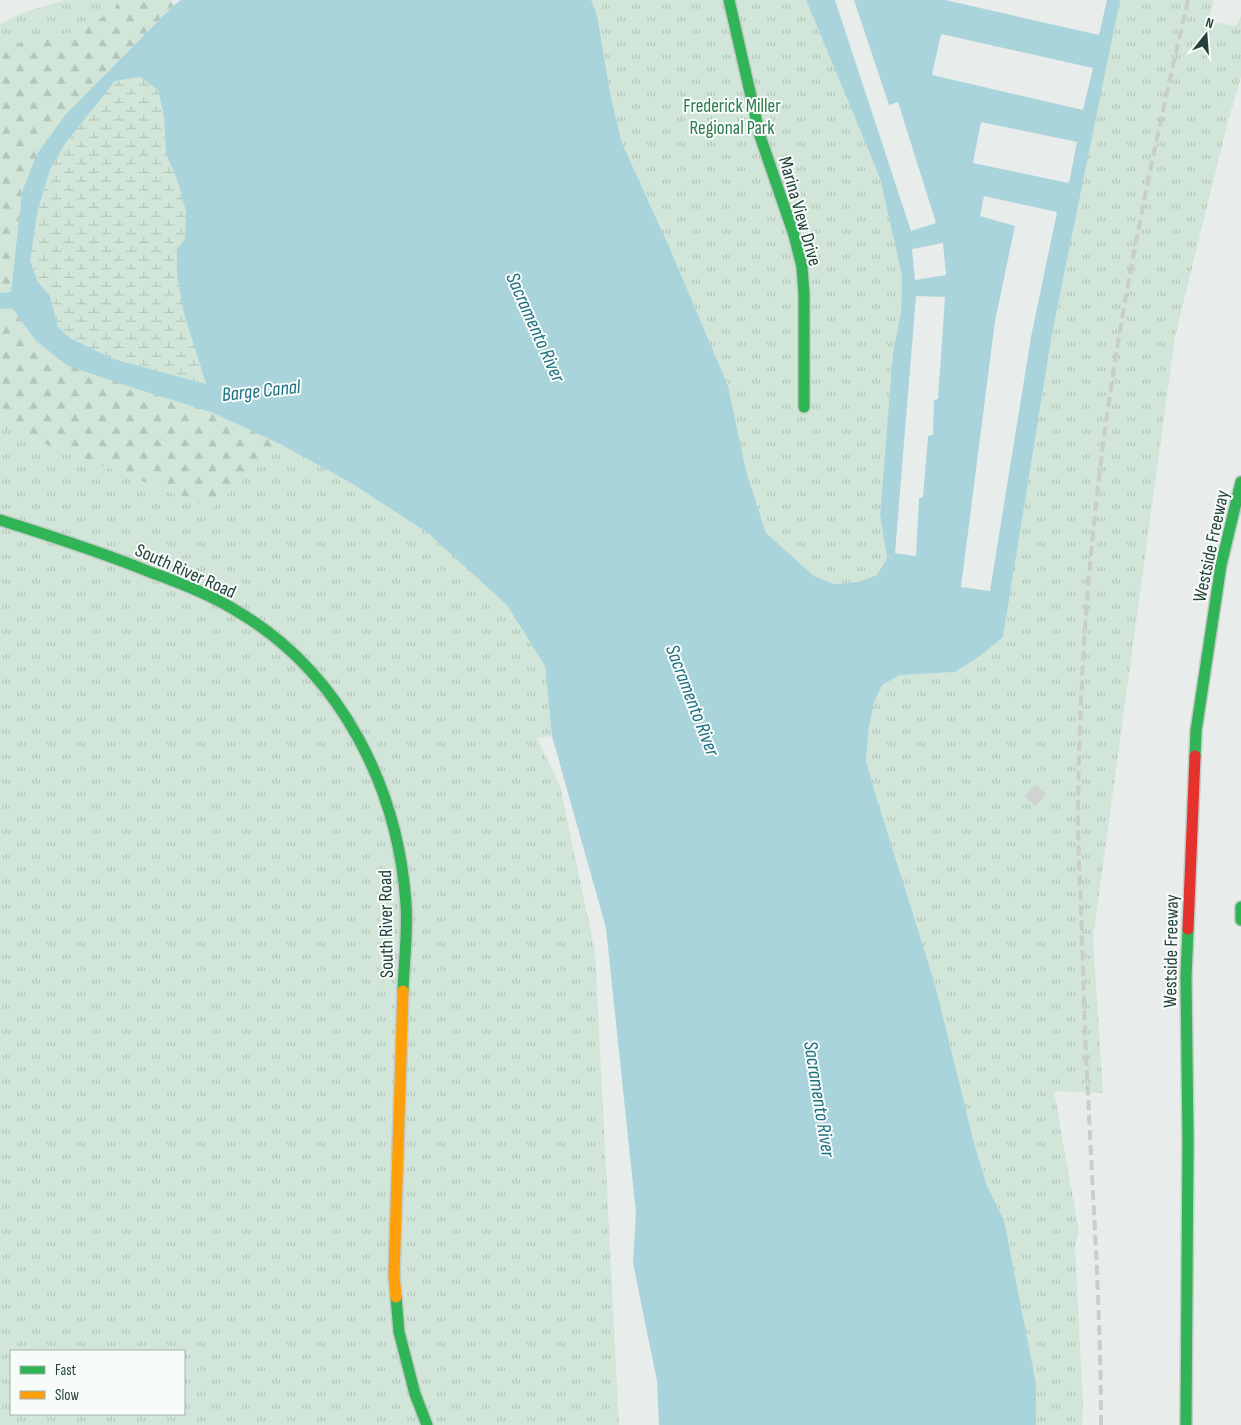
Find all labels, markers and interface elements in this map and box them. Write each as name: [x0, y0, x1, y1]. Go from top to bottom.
north arrow: [1181, 10, 1231, 60]
text: N: [1204, 14, 1216, 32]
park label: Frederick Miller Regional Park: [683, 95, 781, 140]
street label: Marina View Drive: [773, 154, 826, 269]
water label: Sacramento River: [500, 269, 570, 387]
water label: Barge Canal: [221, 375, 303, 407]
street label: Westside Freeway: [1188, 488, 1235, 604]
street label: South River Road: [131, 539, 239, 604]
water label: Sacramento River: [660, 641, 725, 761]
street label: South River Road: [374, 870, 399, 978]
street label: Westside Freeway: [1159, 893, 1184, 1008]
water label: Sacramento River: [798, 1039, 840, 1160]
legend: [10, 1350, 185, 1415]
text: Fast: [55, 1361, 77, 1380]
text: Slow: [55, 1386, 79, 1405]

